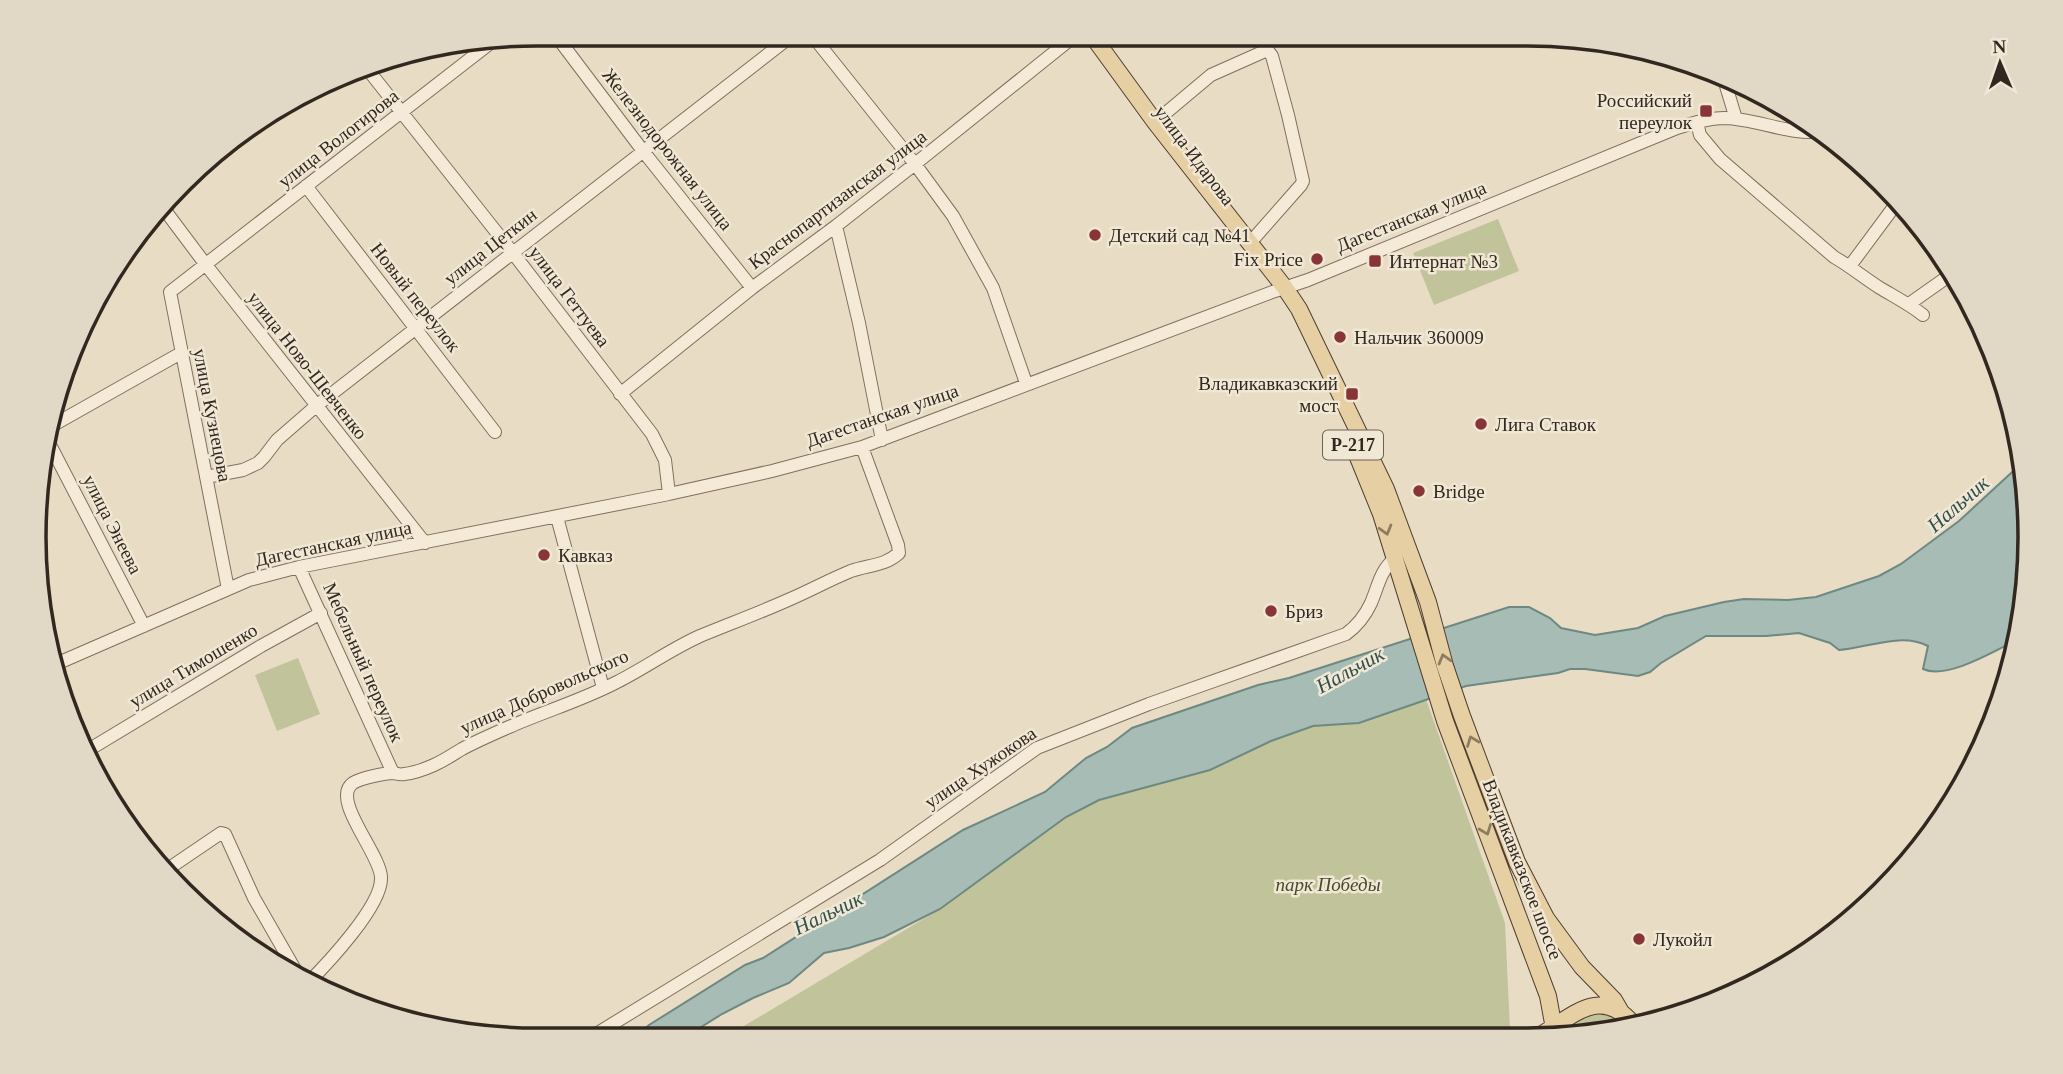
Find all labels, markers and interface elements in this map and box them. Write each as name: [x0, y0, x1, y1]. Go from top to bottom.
north arrow: [1965, 28, 2035, 98]
text: N: [1992, 36, 2007, 57]
street label: Железнодорожная улица: [598, 64, 738, 235]
street label: улица Вологирова: [274, 85, 403, 192]
place label: Российский переулок: [1597, 90, 1693, 133]
street label: улица Идарова: [1150, 101, 1239, 210]
marker: Российский переулок: [1698, 103, 1714, 119]
street label: Краснопартизанская улица: [744, 125, 931, 273]
street label: Дагестанская улица: [1333, 177, 1490, 256]
street label: улица Цеткин: [440, 204, 541, 289]
place label: Детский сад №41: [1109, 225, 1251, 246]
marker: Детский сад №41: [1087, 227, 1103, 243]
street label: Новый переулок: [366, 239, 465, 357]
street label: улица Геттуева: [525, 242, 615, 351]
place label: Fix Price: [1234, 249, 1303, 270]
marker: Fix Price: [1309, 251, 1325, 267]
place label: Интернат №3: [1389, 251, 1498, 272]
marker: Интернат №3: [1367, 253, 1383, 269]
street label: улица Ново-Шевченко: [244, 287, 372, 443]
place label: Нальчик 360009: [1354, 327, 1484, 348]
marker: Нальчик 360009: [1332, 329, 1348, 345]
street label: улица Кузнецова: [189, 347, 236, 484]
place label: Владикавказский мост: [1198, 373, 1339, 416]
street label: Дагестанская улица: [803, 379, 962, 451]
marker: Владикавказский мост: [1344, 386, 1360, 402]
place label: Лига Ставок: [1495, 414, 1597, 435]
marker: Лига Ставок: [1473, 416, 1489, 432]
road number: Р-217: [1323, 430, 1383, 460]
street label: улица Энеева: [79, 471, 147, 578]
water label: Нальчик: [1921, 471, 1994, 538]
place label: Bridge: [1433, 481, 1485, 502]
marker: Bridge: [1411, 483, 1427, 499]
street label: Дагестанская улица: [253, 517, 414, 570]
one-way arrow: [1377, 523, 1392, 535]
place label: Кавказ: [558, 545, 613, 566]
marker: Кавказ: [536, 547, 552, 563]
street label: Мебельный переулок: [319, 579, 408, 746]
place label: Бриз: [1285, 601, 1323, 622]
marker: Бриз: [1263, 603, 1279, 619]
street label: улица Тимошенко: [125, 619, 261, 712]
water label: Нальчик: [1311, 642, 1388, 699]
street label: улица Добровольского: [457, 645, 632, 738]
one-way arrow: [1437, 653, 1452, 665]
street label: улица Хужокова: [921, 722, 1041, 812]
one-way arrow: [1466, 735, 1480, 747]
street label: Владикавказское шоссе: [1478, 776, 1567, 962]
one-way arrow: [1478, 824, 1492, 836]
park label: парк Победы: [1275, 874, 1381, 895]
water label: Нальчик: [789, 886, 867, 940]
place label: Лукойл: [1653, 929, 1713, 950]
marker: Лукойл: [1631, 931, 1647, 947]

